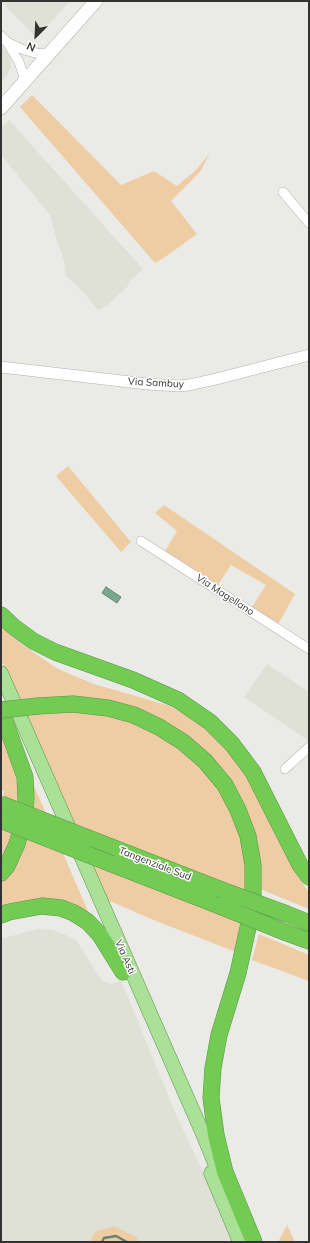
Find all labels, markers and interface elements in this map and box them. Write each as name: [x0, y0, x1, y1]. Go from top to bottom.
north arrow: [16, 16, 56, 56]
text: N: [24, 39, 38, 55]
street label: Via Sambuy: [128, 376, 184, 390]
street label: Via Magellano: [194, 572, 256, 618]
street label: Tangenziale Sud: [117, 845, 193, 883]
street label: Via Asti: [112, 938, 138, 976]

